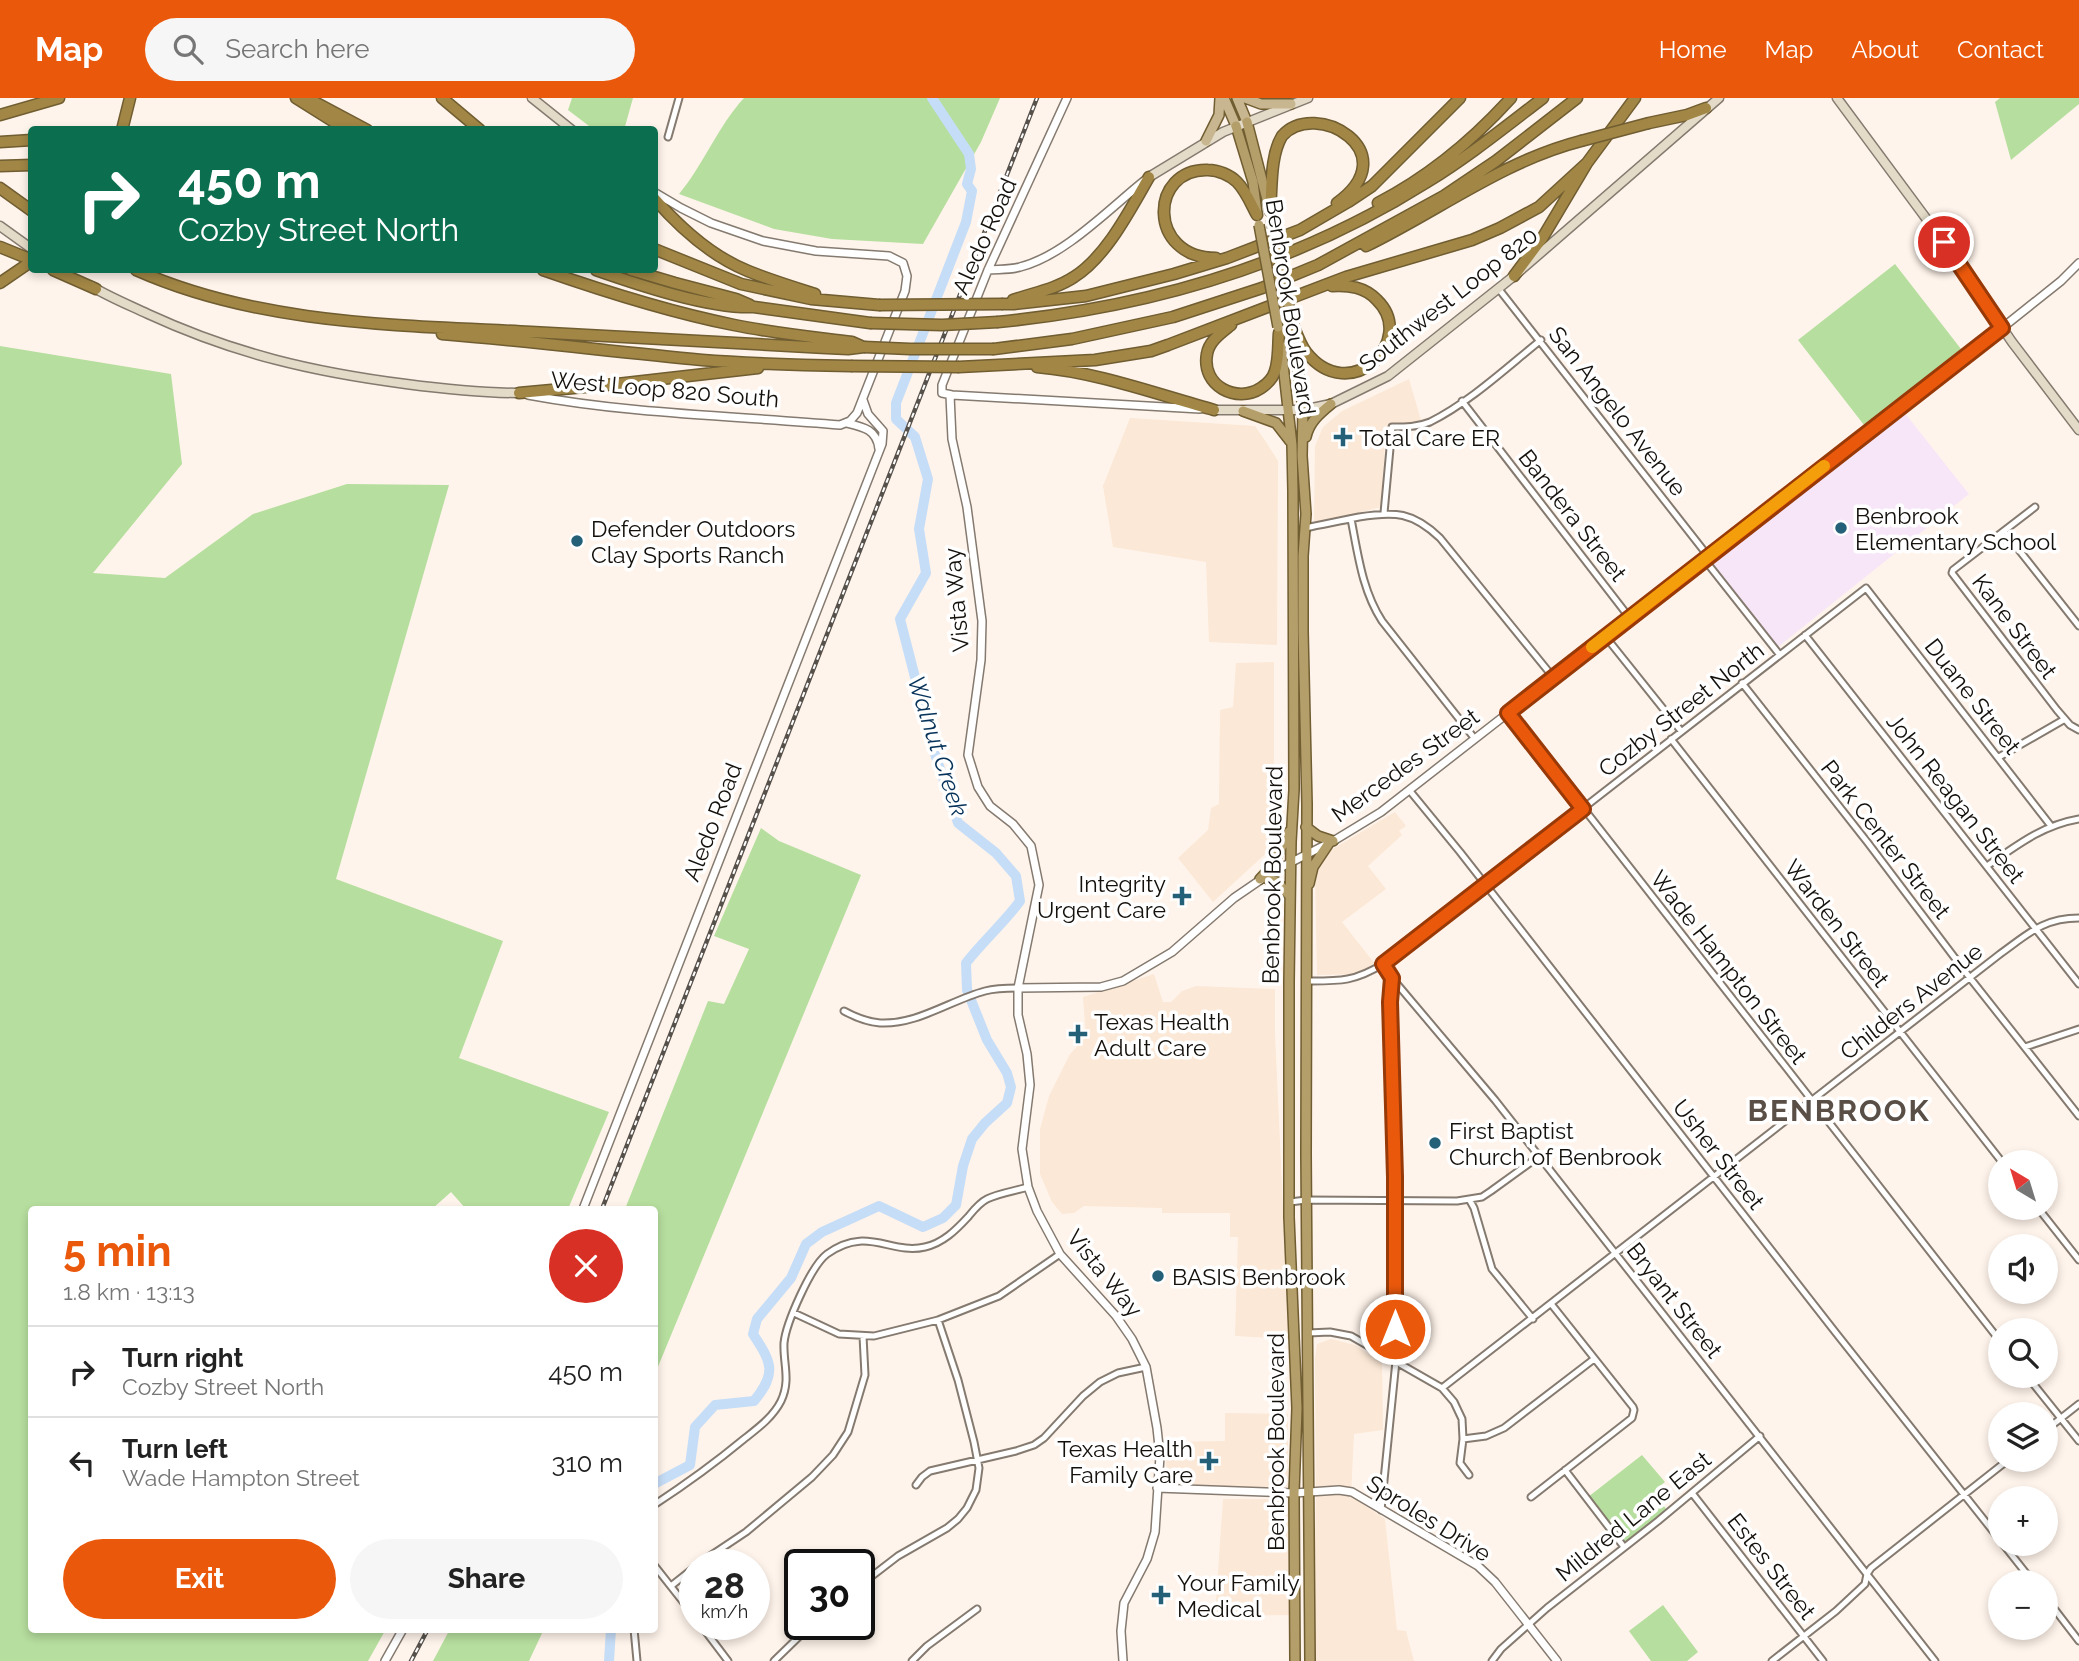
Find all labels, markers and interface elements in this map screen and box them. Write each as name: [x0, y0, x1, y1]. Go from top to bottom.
search box: [145, 18, 635, 81]
text: Map: [35, 30, 103, 69]
icon: search: [169, 30, 207, 68]
text: Search here: [225, 34, 370, 64]
text: Home: [1659, 35, 1727, 64]
text: Map: [1765, 35, 1813, 64]
text: About: [1851, 35, 1919, 64]
text: Contact: [1957, 35, 2044, 64]
text: 450 m: [178, 152, 321, 209]
icon: right: [63, 154, 154, 245]
street label: Aledo Road: [946, 174, 1022, 298]
street label: Benbrook Boulevard: [1261, 197, 1321, 417]
text: Cozby Street North: [178, 211, 459, 248]
pin: [1914, 212, 1974, 272]
street label: Southwest Loop 820: [1353, 221, 1543, 377]
icon: arrive: [1925, 223, 1963, 261]
street label: San Angelo Avenue: [1543, 321, 1693, 501]
street label: West Loop 820 South: [550, 366, 780, 412]
place label: Total Care ER: [1359, 424, 1500, 451]
marker: Total Care ER: [1333, 427, 1353, 447]
street label: Bandera Street: [1513, 444, 1633, 586]
place label: Benbrook Elementary School: [1855, 502, 2057, 555]
place label: Defender Outdoors Clay Sports Ranch: [591, 515, 795, 568]
marker: Benbrook Elementary School: [1833, 520, 1849, 536]
marker: Defender Outdoors Clay Sports Ranch: [569, 533, 585, 549]
street label: Vista Way: [938, 547, 974, 653]
street label: Kane Street: [1967, 568, 2063, 684]
street label: Duane Street: [1920, 633, 2027, 759]
street label: Cozby Street North: [1593, 636, 1769, 782]
water label: Walnut Creek: [902, 672, 974, 820]
street label: Mercedes Street: [1326, 702, 1484, 828]
street label: John Reagan Street: [1881, 708, 2031, 888]
street label: Park Center Street: [1816, 754, 1956, 924]
street label: Aledo Road: [677, 759, 747, 885]
street label: Benbrook Boulevard: [1257, 766, 1287, 984]
street label: Warden Street: [1779, 854, 1895, 992]
street label: Wade Hampton Street: [1645, 865, 1813, 1069]
place label: Integrity Urgent Care: [1037, 870, 1166, 923]
marker: Integrity Urgent Care: [1172, 886, 1192, 906]
street label: Childers Avenue: [1834, 937, 1988, 1065]
place label: Texas Health Adult Care: [1094, 1008, 1230, 1061]
marker: Texas Health Adult Care: [1068, 1024, 1088, 1044]
district label: BENBROOK: [1748, 1093, 1930, 1128]
street label: Usher Street: [1668, 1094, 1771, 1215]
place label: First Baptist Church of Benbrook: [1449, 1117, 1662, 1170]
marker: First Baptist Church of Benbrook: [1427, 1135, 1443, 1151]
north arrow: [1988, 1150, 2058, 1220]
map controls: [1988, 1150, 2058, 1640]
street label: Vista Way: [1062, 1224, 1148, 1322]
text: 5 min: [63, 1227, 172, 1276]
button: close: [549, 1229, 623, 1303]
button: sound: [1988, 1234, 2058, 1304]
street label: Bryant Street: [1622, 1237, 1729, 1363]
place label: BASIS Benbrook: [1172, 1263, 1345, 1290]
marker: BASIS Benbrook: [1150, 1268, 1166, 1284]
text: 1.8 km · 13:13: [63, 1278, 195, 1305]
position arrow: [1358, 1292, 1432, 1366]
button: search: [1988, 1318, 2058, 1388]
street label: Benbrook Boulevard: [1262, 1333, 1289, 1551]
text: Turn right: [122, 1343, 243, 1373]
icon: right: [63, 1353, 101, 1391]
text: 450 m: [548, 1357, 623, 1387]
text: Cozby Street North: [122, 1373, 324, 1400]
button: layers: [1988, 1402, 2058, 1472]
text: Turn left: [122, 1434, 228, 1464]
place label: Texas Health Family Care: [1057, 1435, 1193, 1488]
icon: left: [63, 1444, 101, 1482]
street label: Mildred Lane East: [1550, 1445, 1716, 1587]
text: 310 m: [552, 1448, 623, 1478]
marker: Texas Health Family Care: [1199, 1451, 1219, 1471]
text: Wade Hampton Street: [122, 1464, 360, 1491]
street label: Sproles Drive: [1362, 1469, 1496, 1567]
button: +: [1988, 1486, 2058, 1556]
street label: Estes Street: [1722, 1508, 1822, 1625]
button: Exit: [63, 1539, 336, 1619]
button: Share: [350, 1539, 623, 1619]
speed limit sign: 30: [784, 1549, 875, 1640]
text: 28: [704, 1565, 745, 1606]
place label: Your Family Medical: [1177, 1569, 1300, 1622]
button: −: [1988, 1570, 2058, 1640]
marker: Your Family Medical: [1151, 1585, 1171, 1605]
text: km/h: [701, 1601, 748, 1622]

